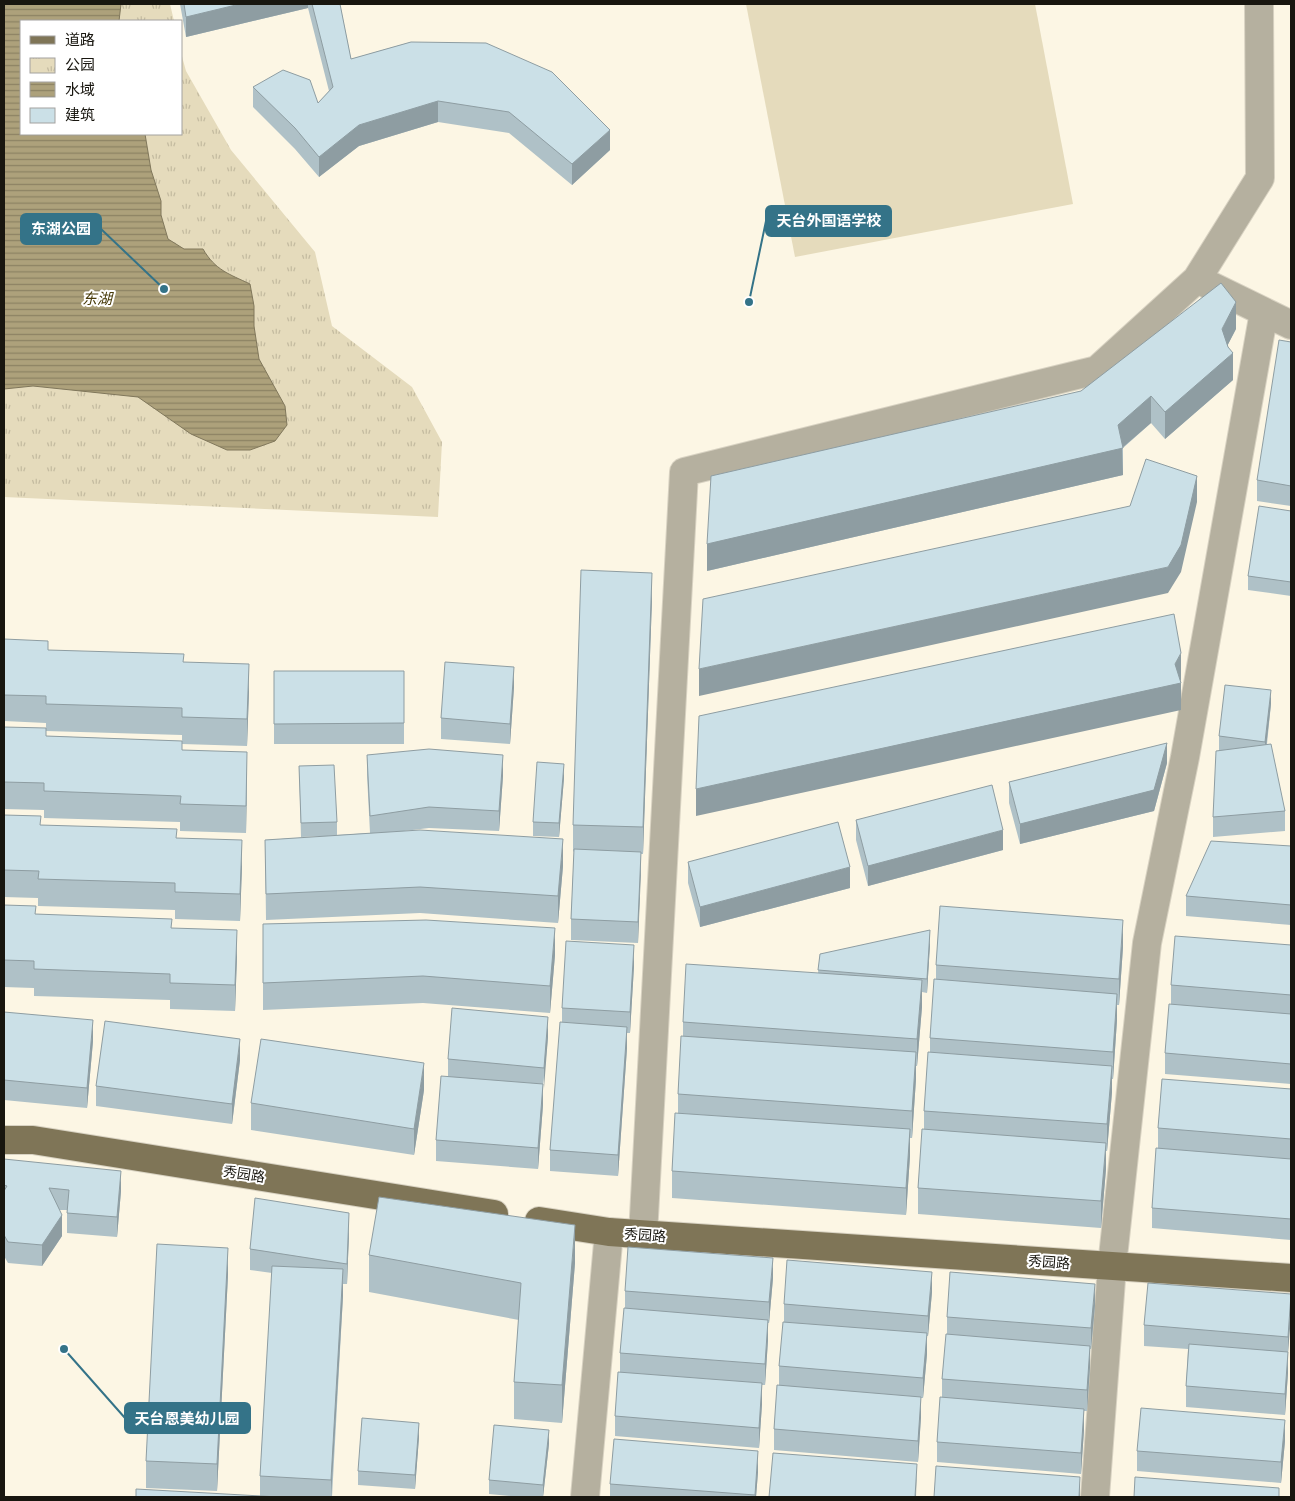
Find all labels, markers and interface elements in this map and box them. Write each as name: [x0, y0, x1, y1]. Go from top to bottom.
legend: [20, 20, 182, 135]
text: 道路: [65, 31, 95, 49]
text: 公园: [65, 56, 95, 74]
text: 水域: [65, 81, 95, 99]
text: 建筑: [65, 106, 95, 124]
callout: 天台外国语学校: [766, 206, 891, 236]
text: 天台外国语学校: [776, 212, 882, 230]
callout: 东湖公园: [21, 214, 101, 244]
text: 东湖公园: [31, 220, 91, 238]
water label: 东湖: [82, 290, 114, 308]
street label: 秀园路: [222, 1163, 266, 1186]
street label: 秀园路: [623, 1226, 667, 1245]
street label: 秀园路: [1027, 1253, 1071, 1272]
callout: 天台恩美幼儿园: [125, 1403, 250, 1433]
text: 天台恩美幼儿园: [134, 1410, 240, 1428]

